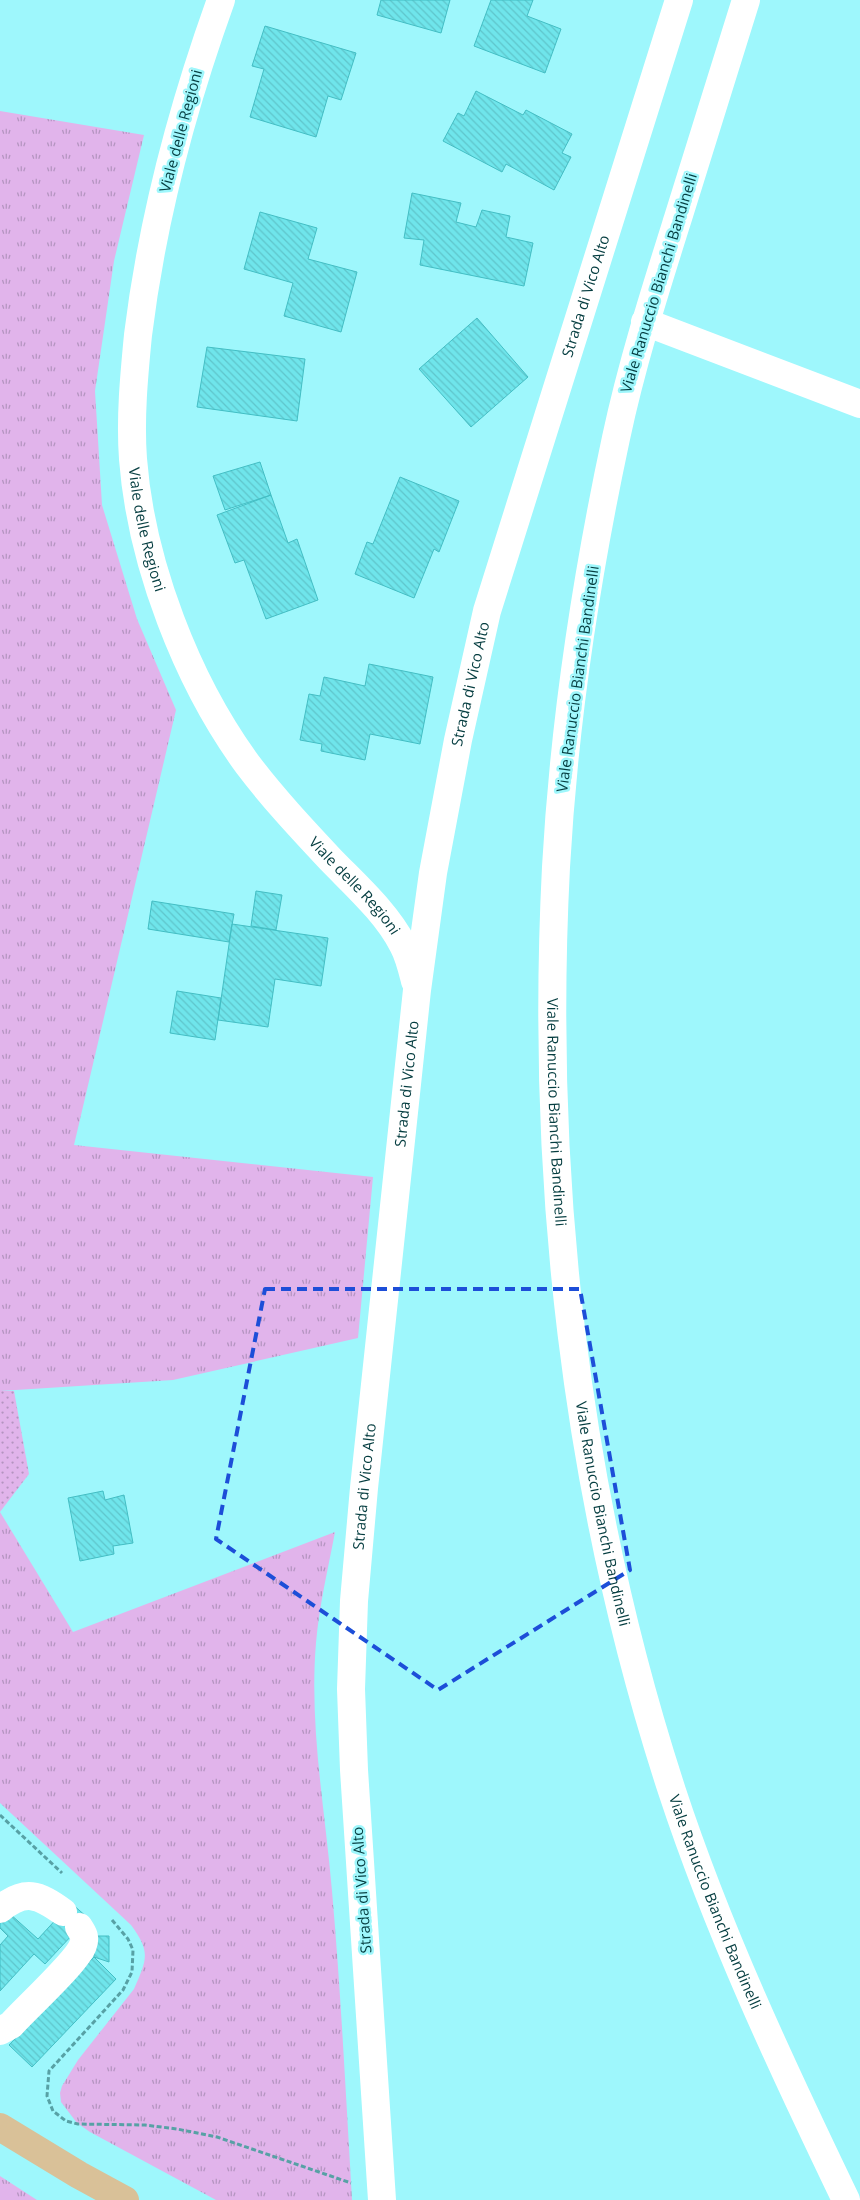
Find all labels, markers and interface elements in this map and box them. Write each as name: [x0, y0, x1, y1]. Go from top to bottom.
street label: Viale delle Regioni: [154, 67, 206, 194]
street label: Viale Ranuccio Bianchi Bandinelli: [615, 171, 701, 395]
street label: Strada di Vico Alto: [556, 232, 614, 359]
street label: Viale delle Regioni: [125, 466, 171, 594]
street label: Viale Ranuccio Bianchi Bandinelli: [551, 564, 603, 793]
street label: Strada di Vico Alto: [446, 620, 493, 748]
street label: Viale delle Regioni: [305, 832, 405, 938]
street label: Viale Ranuccio Bianchi Bandinelli: [543, 998, 572, 1227]
street label: Strada di Vico Alto: [389, 1019, 423, 1148]
street label: Viale Ranuccio Bianchi Bandinelli: [572, 1400, 636, 1628]
street label: Strada di Vico Alto: [348, 1422, 380, 1550]
street label: Viale Ranuccio Bianchi Bandinelli: [665, 1792, 767, 2012]
street label: Strada di Vico Alto: [347, 1826, 375, 1954]

